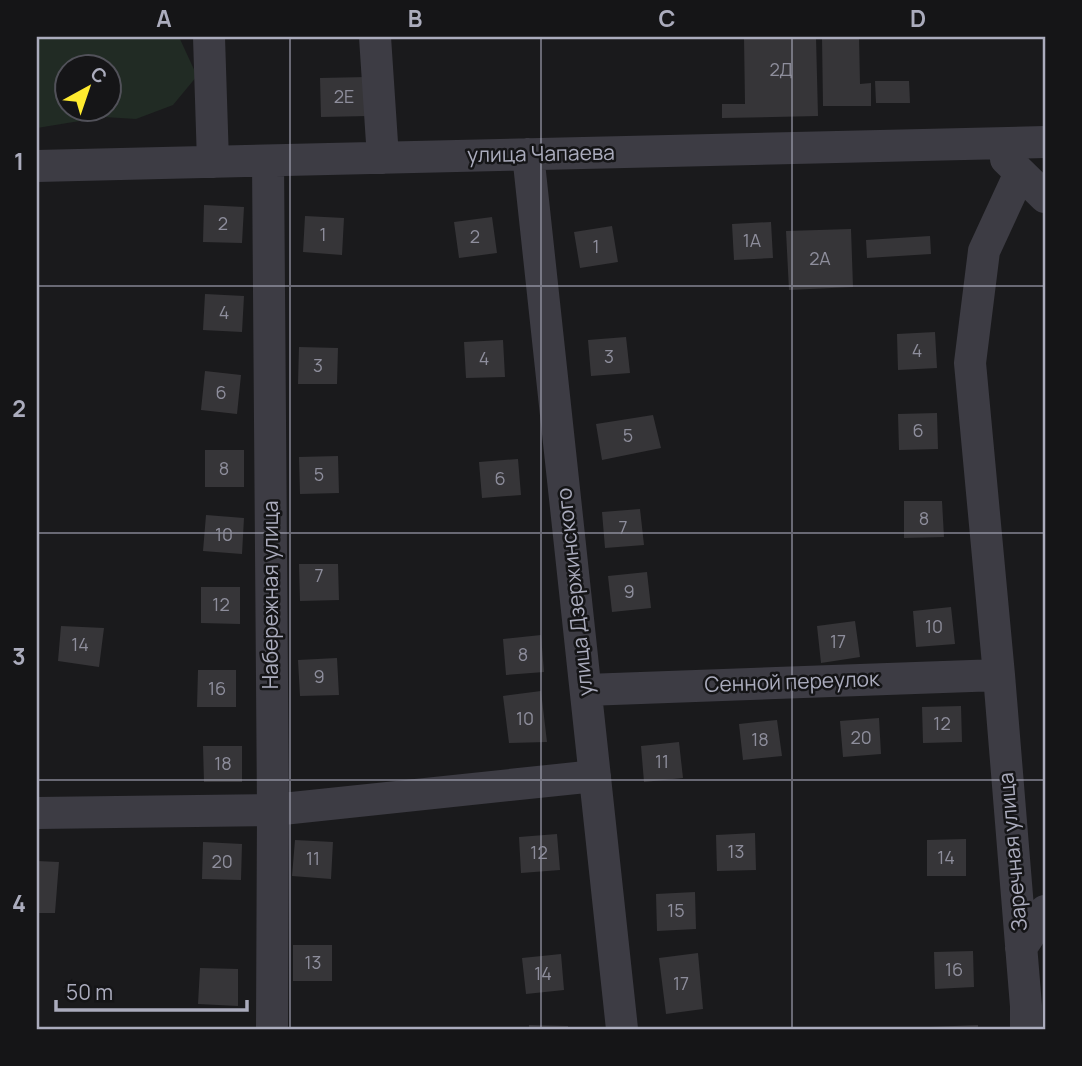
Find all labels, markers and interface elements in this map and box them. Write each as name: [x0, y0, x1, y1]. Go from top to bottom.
text: A: [156, 2, 172, 34]
text: B: [408, 2, 422, 34]
text: C: [659, 2, 676, 34]
text: D: [910, 2, 926, 34]
north arrow: [52, 52, 122, 122]
house number: 2Д: [769, 57, 793, 81]
text: С: [85, 61, 113, 89]
house number: 2Е: [334, 84, 354, 108]
street label: улица Чапаева: [467, 138, 615, 168]
text: 1: [14, 145, 24, 177]
house number: 2: [218, 211, 228, 235]
house number: 1: [319, 222, 327, 246]
house number: 2: [470, 224, 480, 248]
house number: 1А: [743, 228, 762, 252]
house number: 1: [592, 234, 600, 258]
house number: 2А: [809, 246, 831, 270]
house number: 4: [219, 300, 229, 324]
house number: 4: [912, 338, 922, 362]
house number: 3: [604, 344, 614, 368]
house number: 4: [479, 346, 489, 370]
house number: 3: [313, 353, 323, 377]
house number: 6: [215, 380, 227, 404]
text: 2: [12, 392, 26, 424]
house number: 6: [912, 418, 924, 442]
house number: 5: [623, 423, 633, 447]
house number: 8: [219, 456, 229, 480]
house number: 5: [314, 462, 324, 486]
house number: 6: [494, 466, 506, 490]
street label: улица Дзержинского: [549, 487, 599, 698]
street label: Набережная улица: [256, 501, 284, 689]
house number: 8: [919, 506, 929, 530]
house number: 7: [618, 515, 628, 539]
house number: 10: [215, 522, 233, 546]
house number: 7: [314, 563, 324, 587]
house number: 9: [623, 579, 635, 603]
house number: 12: [212, 592, 230, 616]
house number: 10: [925, 614, 943, 638]
house number: 17: [830, 629, 846, 653]
house number: 14: [71, 632, 89, 656]
text: 3: [12, 640, 26, 672]
house number: 8: [518, 642, 528, 666]
house number: 9: [313, 664, 325, 688]
street label: Сенной переулок: [704, 664, 880, 698]
house number: 16: [208, 676, 226, 700]
house number: 10: [516, 706, 534, 730]
house number: 12: [933, 711, 951, 735]
house number: 20: [850, 725, 872, 749]
house number: 18: [751, 727, 769, 751]
house number: 11: [655, 749, 669, 773]
house number: 18: [214, 751, 232, 775]
street label: Заречная улица: [991, 771, 1033, 933]
house number: 13: [728, 839, 744, 863]
house number: 12: [530, 840, 548, 864]
house number: 14: [937, 845, 955, 869]
house number: 11: [306, 846, 320, 870]
house number: 20: [211, 849, 233, 873]
text: 4: [12, 887, 26, 919]
house number: 15: [667, 898, 685, 922]
house number: 13: [305, 950, 321, 974]
house number: 16: [945, 957, 963, 981]
house number: 14: [534, 961, 552, 985]
scale bar: [56, 968, 247, 1012]
house number: 17: [673, 971, 689, 995]
text: 50 m: [66, 978, 113, 1006]

